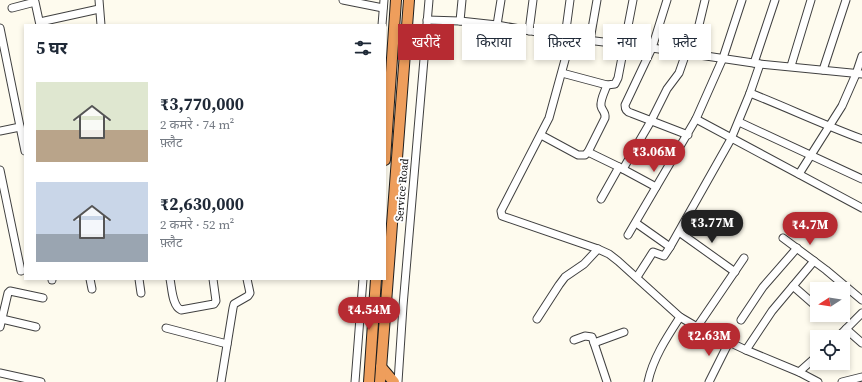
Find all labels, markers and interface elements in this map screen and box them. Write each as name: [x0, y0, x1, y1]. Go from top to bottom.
chip: खरीदें: [398, 24, 454, 60]
chip: किराया: [462, 24, 526, 60]
chip: फ़िल्टर: [534, 24, 595, 60]
chip: नया: [603, 24, 651, 60]
chip: फ़्लैट: [659, 24, 711, 60]
text: 5 घर: [36, 36, 67, 60]
icon: filters: [352, 37, 374, 59]
text: ₹3,770,000: [160, 92, 244, 116]
icon: home: [68, 98, 116, 146]
text: 2 कमरे · 74 m²: [160, 116, 234, 133]
text: फ़्लैट: [160, 134, 183, 151]
pin: ₹3.06M: [621, 139, 687, 173]
text: ₹3.06M: [632, 143, 676, 160]
street label: Service Road: [392, 157, 412, 222]
text: ₹2,630,000: [160, 192, 244, 216]
icon: home: [68, 198, 116, 246]
pin: ₹3.77M: [679, 210, 745, 244]
pin: ₹4.7M: [782, 212, 838, 246]
text: ₹3.77M: [690, 214, 734, 231]
text: 2 कमरे · 52 m²: [160, 216, 234, 233]
text: ₹4.7M: [792, 216, 828, 233]
text: फ़्लैट: [160, 234, 183, 251]
north arrow: [810, 282, 850, 322]
map controls: [810, 282, 850, 370]
pin: ₹4.54M: [336, 297, 402, 331]
text: ₹4.54M: [347, 301, 391, 318]
pin: ₹2.63M: [676, 323, 742, 357]
text: ₹2.63M: [687, 327, 731, 344]
button: locate: [810, 330, 850, 370]

